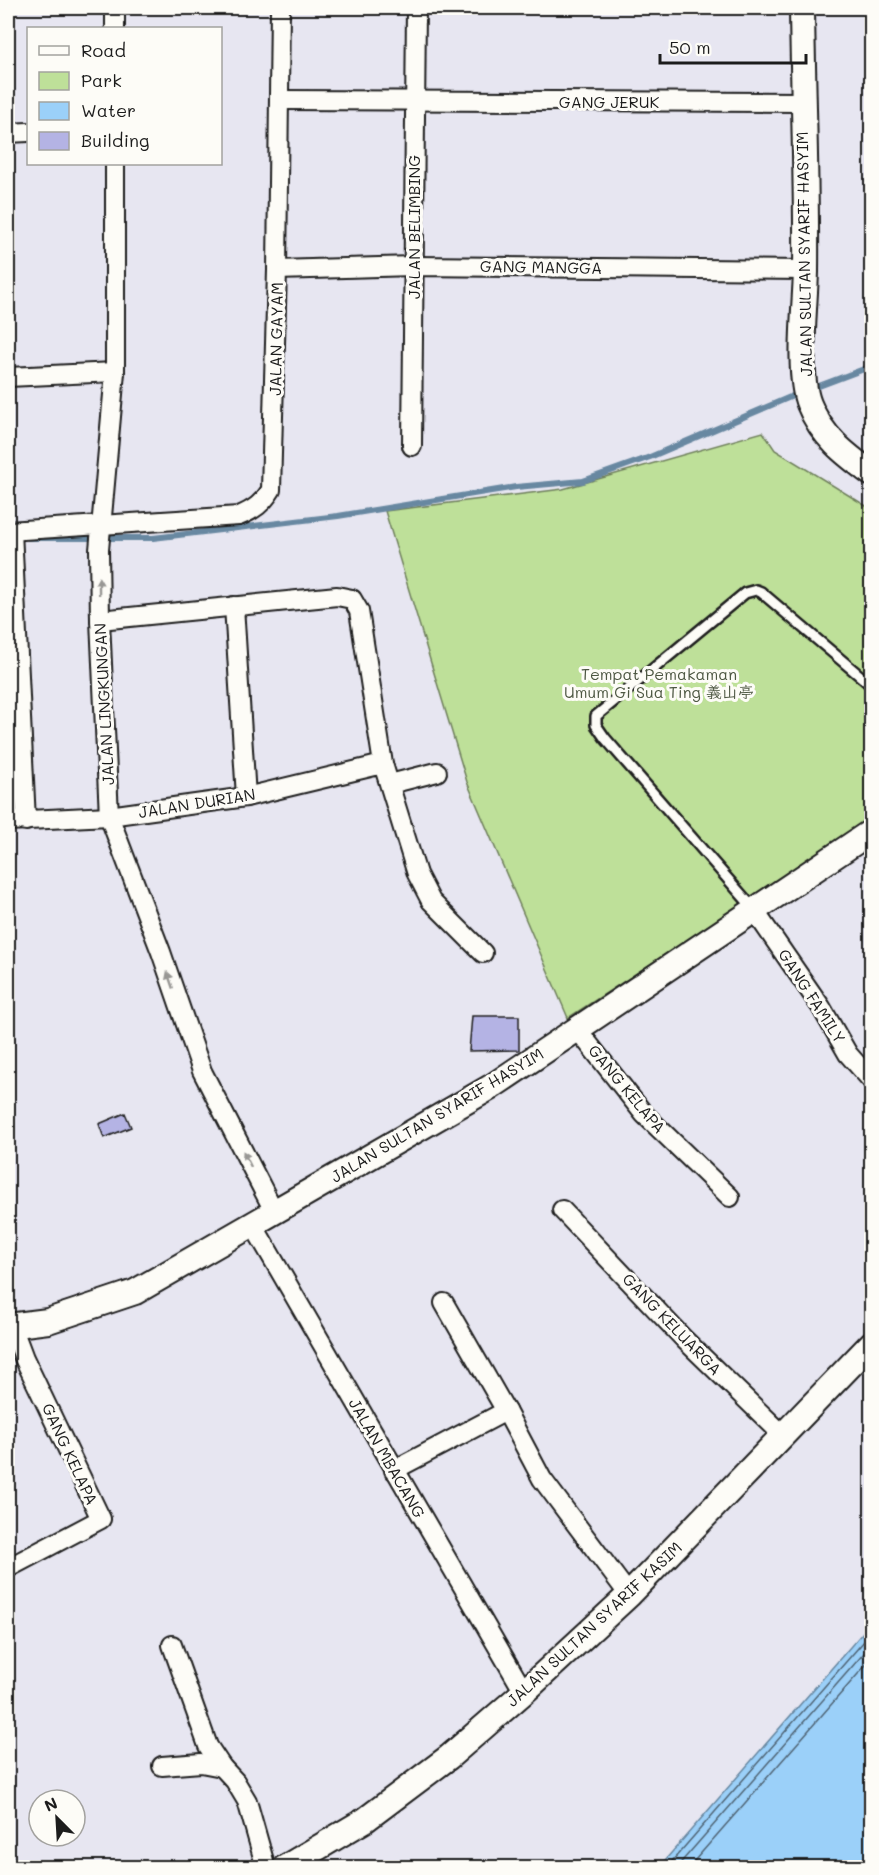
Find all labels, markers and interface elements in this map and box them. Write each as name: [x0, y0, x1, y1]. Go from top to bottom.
legend: [27, 27, 222, 165]
scale bar: [660, 27, 806, 65]
text: 50 m: [669, 35, 711, 59]
text: Road: [81, 38, 126, 62]
text: Park: [81, 68, 122, 92]
street label: GANG JERUK: [559, 91, 659, 112]
text: Water: [81, 98, 136, 122]
text: Building: [81, 128, 149, 152]
street label: JALAN SULTAN SYARIF HASYIM: [791, 131, 816, 377]
street label: JALAN BELIMBING: [403, 155, 424, 299]
street label: GANG MANGGA: [480, 255, 602, 278]
street label: JALAN GAYAM: [264, 282, 287, 396]
one-way arrow: [95, 577, 104, 596]
street label: JALAN LINGKUNGAN: [89, 622, 118, 786]
park label: Tempat Pemakaman Umum Gi Sua Ting 義山亭: [564, 663, 754, 702]
street label: JALAN DURIAN: [137, 783, 257, 822]
street label: GANG FAMILY: [774, 944, 851, 1047]
one-way arrow: [165, 971, 175, 989]
street label: GANG KELAPA: [584, 1040, 671, 1137]
street label: JALAN SULTAN SYARIF HASYIM: [326, 1043, 547, 1187]
one-way arrow: [242, 1150, 252, 1167]
street label: GANG KELUARGA: [618, 1268, 726, 1379]
street label: JALAN MBACANG: [345, 1394, 430, 1522]
street label: GANG KELAPA: [38, 1400, 103, 1508]
street label: JALAN SULTAN SYARIF KASIM: [501, 1537, 686, 1711]
north arrow: [27, 1788, 87, 1848]
text: N: [41, 1792, 61, 1816]

